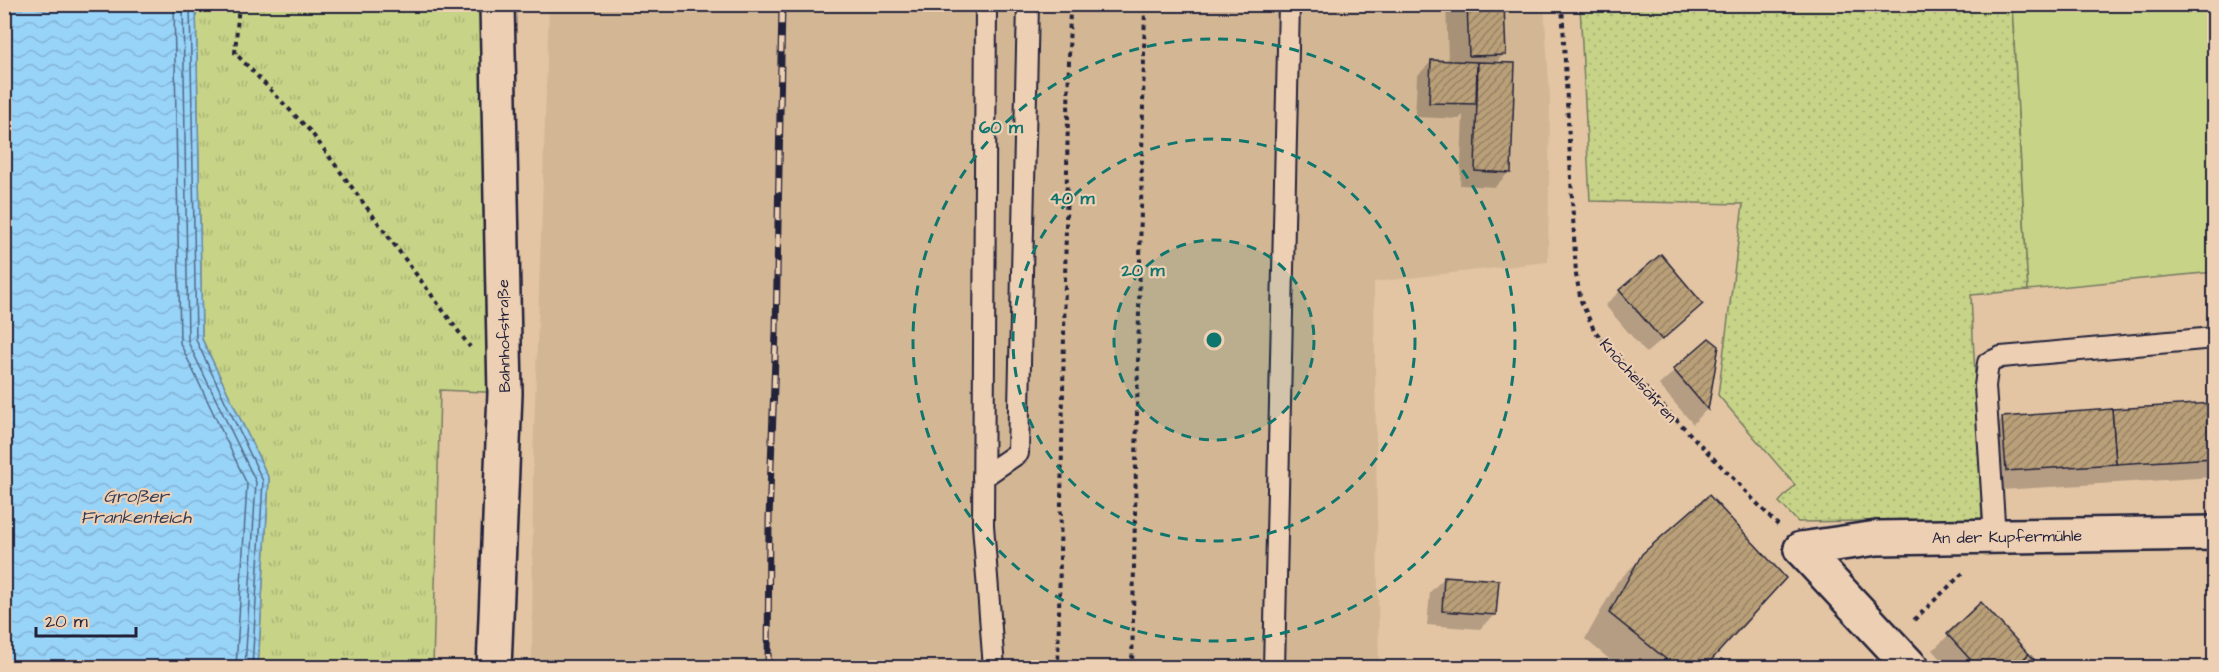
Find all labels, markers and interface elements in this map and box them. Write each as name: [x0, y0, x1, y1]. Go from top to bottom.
text: 60 m: [979, 115, 1024, 140]
text: 40 m: [1050, 186, 1095, 211]
text: 20 m: [1121, 258, 1165, 283]
street label: Bahnhofstraße: [492, 279, 516, 393]
centre of rings: [1204, 330, 1224, 350]
street label: Knöchelsöhren: [1595, 334, 1682, 428]
water label: Großer Frankenteich: [81, 484, 192, 530]
street label: An der Kupfermühle: [1932, 525, 2083, 549]
scale bar: [36, 600, 136, 638]
text: 20 m: [45, 609, 88, 634]

